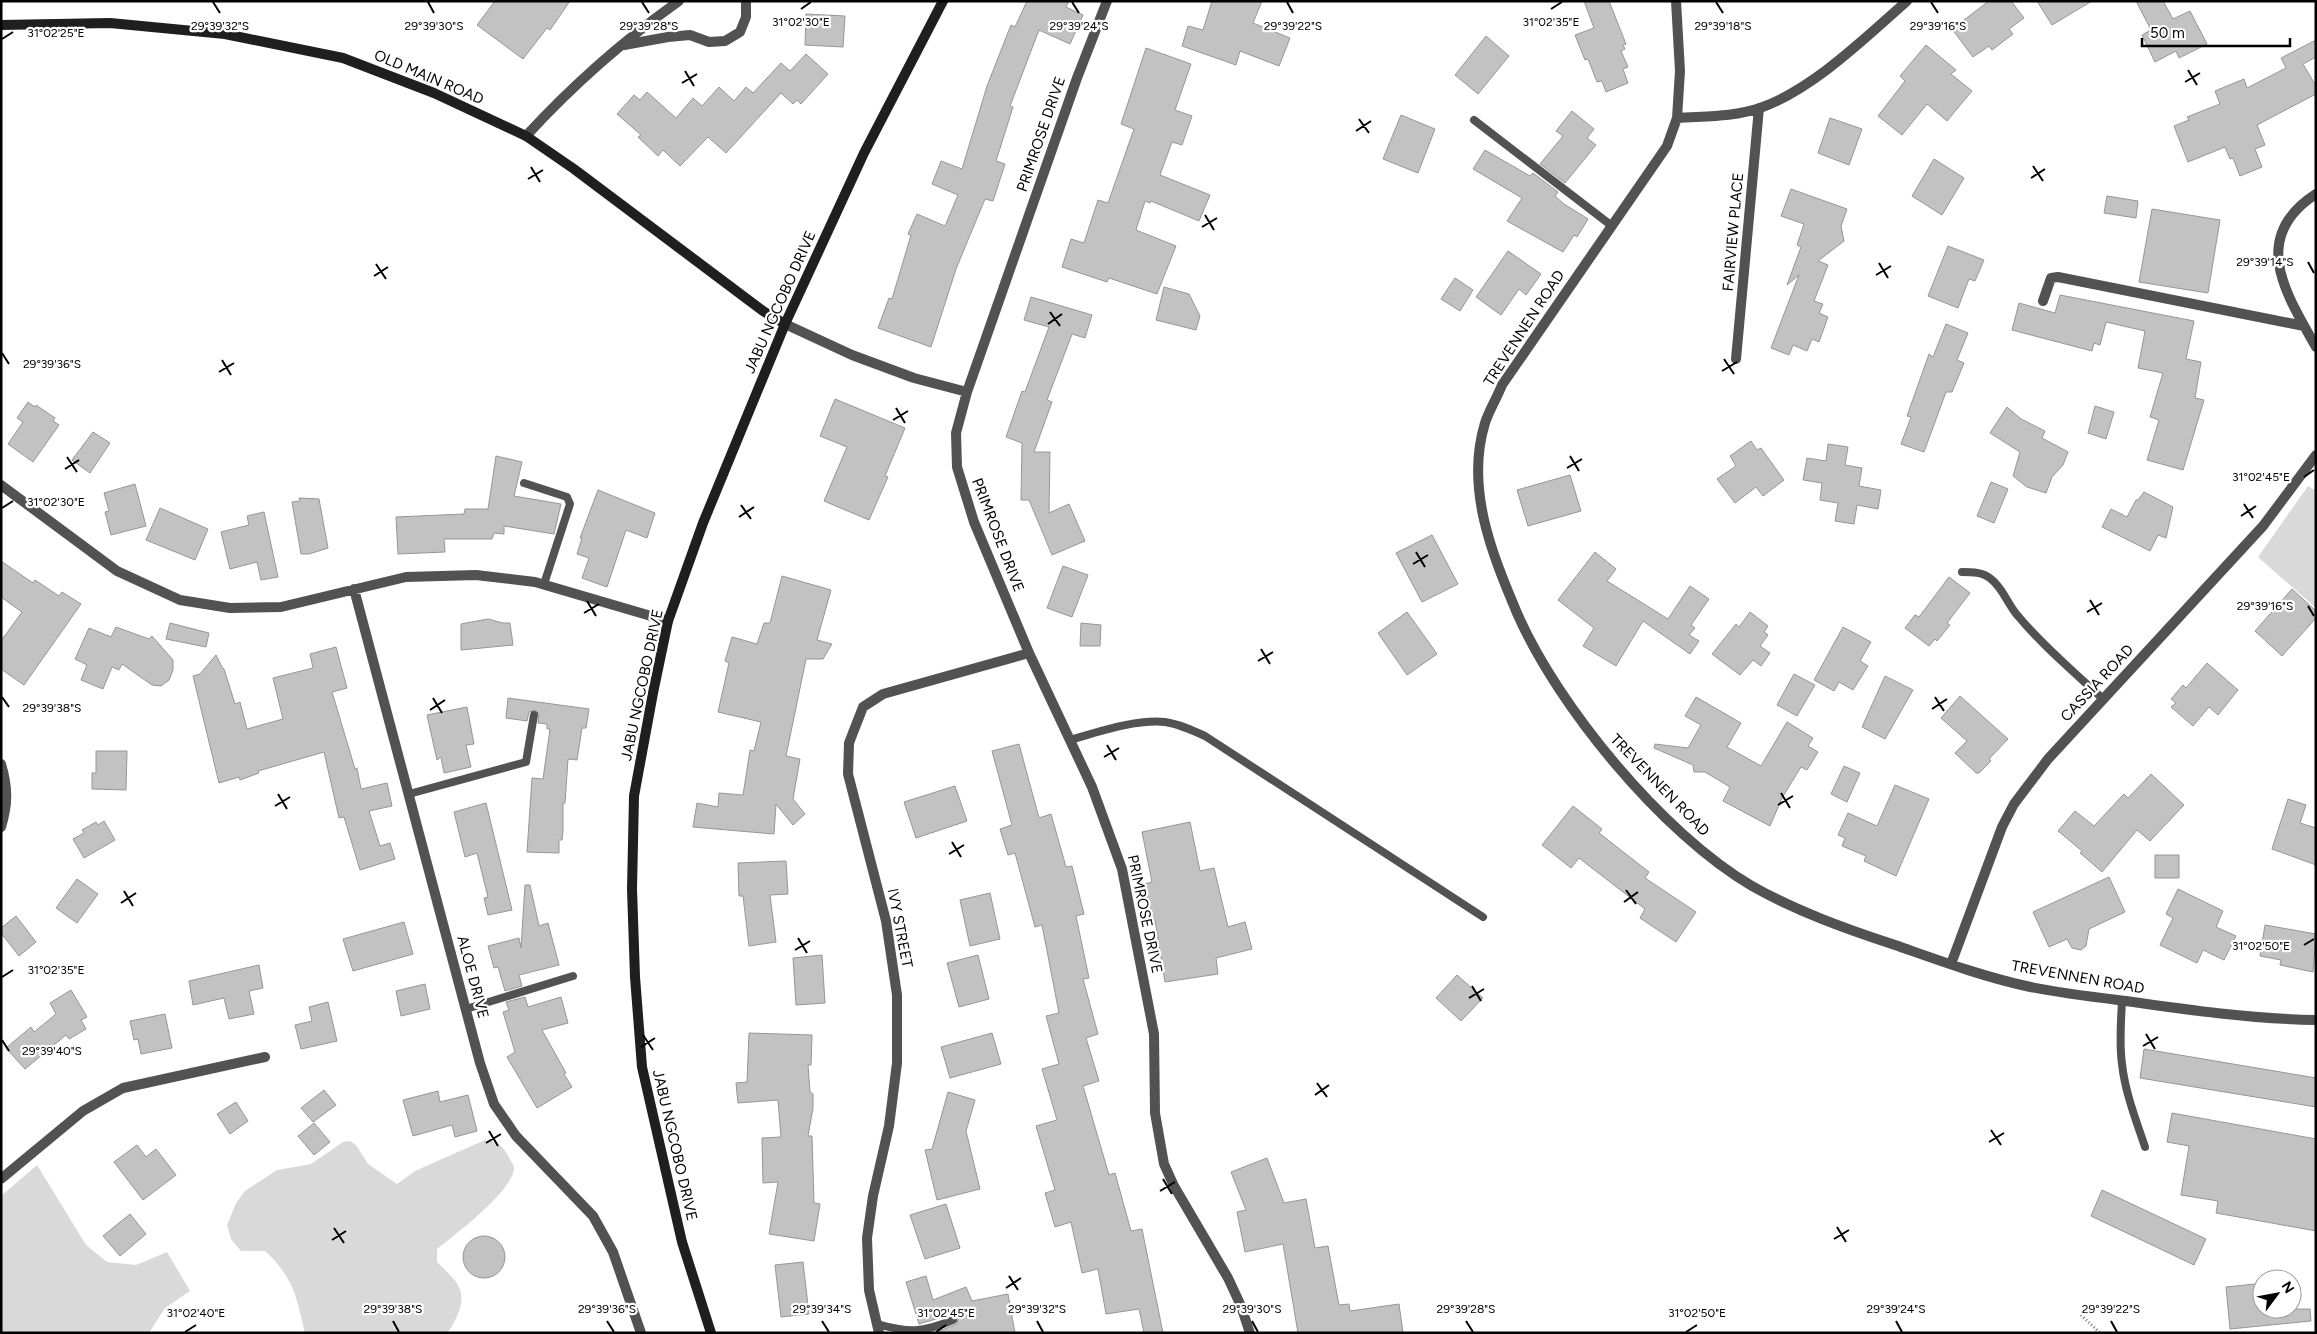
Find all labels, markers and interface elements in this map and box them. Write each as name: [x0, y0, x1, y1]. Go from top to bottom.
text: 31°02'30"E: [772, 15, 830, 29]
text: 31°02'35"E: [1522, 15, 1580, 29]
scale bar: [2142, 15, 2290, 47]
text: 29°39'32"S: [191, 19, 249, 33]
text: 29°39'30"S: [404, 19, 464, 33]
text: 29°39'28"S: [620, 19, 678, 33]
text: 29°39'24"S: [1049, 19, 1109, 33]
text: 29°39'22"S: [1264, 19, 1322, 33]
text: 29°39'18"S: [1694, 19, 1752, 33]
text: 29°39'16"S: [1910, 19, 1966, 33]
text: 50 m: [2150, 24, 2185, 42]
text: 31°02'25"E: [27, 26, 85, 40]
street label: OLD MAIN ROAD: [372, 46, 486, 108]
street label: PRIMROSE DRIVE: [1013, 74, 1069, 194]
street label: FAIRVIEW PLACE: [1719, 172, 1747, 292]
street label: JABU NGCOBO DRIVE: [740, 228, 820, 376]
text: 29°39'14"S: [2236, 255, 2294, 269]
street label: TREVENNEN ROAD: [1480, 267, 1568, 389]
text: 29°39'36"S: [23, 357, 81, 371]
text: 31°02'45"E: [2232, 470, 2290, 484]
street label: PRIMROSE DRIVE: [968, 475, 1028, 595]
text: 31°02'30"E: [27, 495, 85, 509]
text: 29°39'16"S: [2237, 599, 2293, 613]
street label: JABU NGCOBO DRIVE: [617, 608, 667, 762]
street label: CASSIA ROAD: [2057, 641, 2137, 725]
text: 29°39'38"S: [23, 701, 81, 715]
street label: TREVENNEN ROAD: [1607, 730, 1713, 840]
street label: PRIMROSE DRIVE: [1124, 853, 1166, 975]
street label: IVY STREET: [884, 887, 917, 970]
street label: ALOE DRIVE: [453, 934, 493, 1020]
text: 31°02'50"E: [2232, 939, 2290, 953]
street label: TREVENNEN ROAD: [2010, 956, 2146, 998]
text: 31°02'35"E: [27, 963, 85, 977]
text: 29°39'40"S: [22, 1044, 82, 1058]
street label: JABU NGCOBO DRIVE: [649, 1068, 701, 1222]
north arrow: [2252, 1269, 2302, 1319]
text: N: [2278, 1278, 2298, 1296]
text: 29°39'38"S: [364, 1302, 422, 1316]
text: 29°39'36"S: [578, 1302, 636, 1316]
text: 29°39'34"S: [793, 1302, 851, 1316]
text: 29°39'32"S: [1008, 1302, 1066, 1316]
text: 29°39'30"S: [1222, 1302, 1282, 1316]
text: 29°39'28"S: [1437, 1302, 1495, 1316]
text: 29°39'24"S: [1866, 1302, 1926, 1316]
text: 29°39'22"S: [2082, 1302, 2140, 1316]
text: 31°02'40"E: [167, 1306, 225, 1320]
text: 31°02'45"E: [917, 1306, 975, 1320]
text: 31°02'50"E: [1668, 1306, 1726, 1320]

